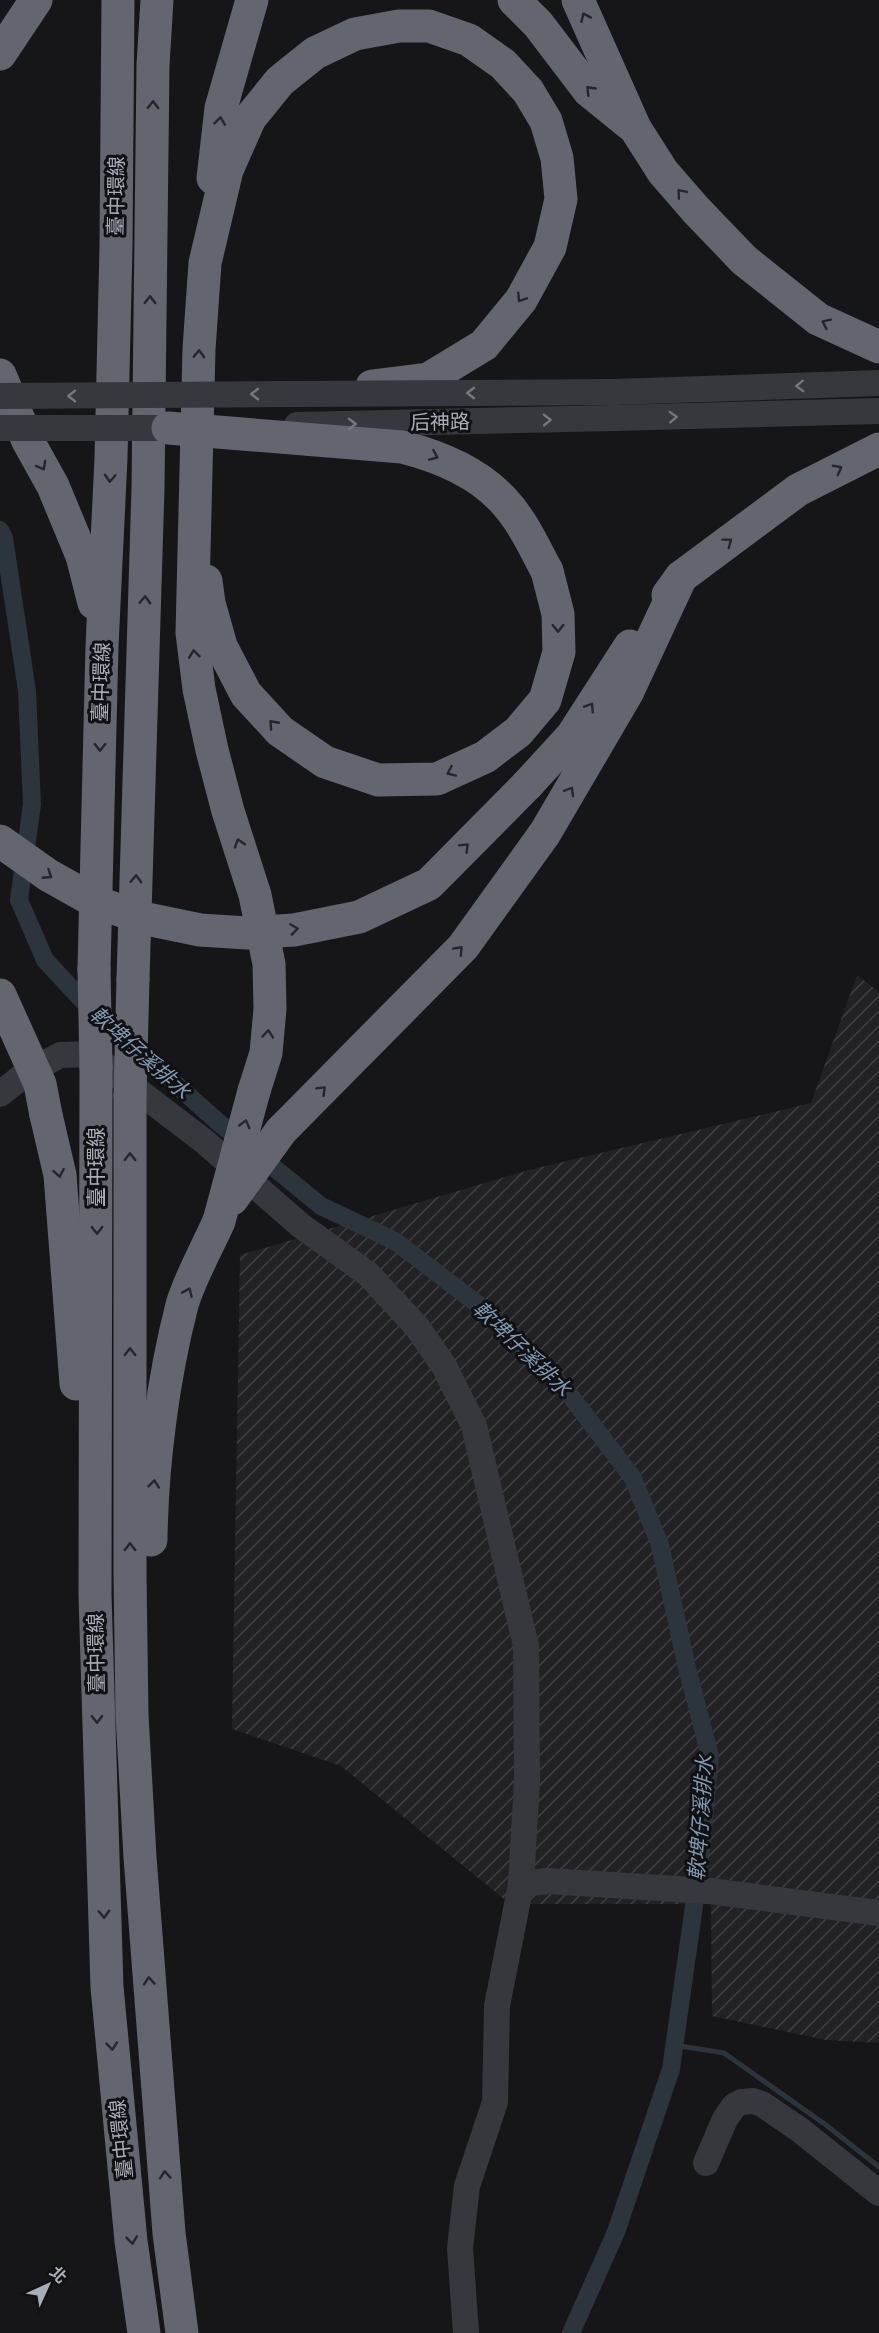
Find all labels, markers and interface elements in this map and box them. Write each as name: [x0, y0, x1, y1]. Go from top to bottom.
one-way arrow: [580, 12, 592, 23]
one-way arrow: [586, 87, 597, 97]
one-way arrow: [146, 100, 159, 109]
one-way arrow: [213, 117, 225, 126]
street label: 臺中環線: [104, 156, 129, 236]
one-way arrow: [677, 189, 688, 200]
one-way arrow: [517, 292, 529, 302]
one-way arrow: [144, 295, 156, 304]
one-way arrow: [821, 318, 832, 330]
one-way arrow: [193, 349, 206, 358]
one-way arrow: [795, 380, 804, 392]
one-way arrow: [467, 387, 476, 399]
one-way arrow: [251, 388, 260, 401]
one-way arrow: [68, 390, 77, 402]
street label: 后神路: [410, 410, 470, 435]
one-way arrow: [669, 411, 678, 423]
one-way arrow: [543, 414, 552, 426]
one-way arrow: [348, 418, 357, 430]
one-way arrow: [428, 449, 439, 461]
one-way arrow: [35, 460, 46, 471]
one-way arrow: [832, 465, 842, 476]
one-way arrow: [103, 474, 116, 483]
one-way arrow: [722, 538, 733, 549]
one-way arrow: [138, 595, 151, 604]
one-way arrow: [552, 623, 564, 632]
street label: 臺中環線: [89, 642, 114, 722]
one-way arrow: [189, 649, 201, 658]
one-way arrow: [583, 703, 594, 714]
one-way arrow: [269, 720, 280, 731]
one-way arrow: [93, 742, 106, 751]
one-way arrow: [446, 765, 457, 777]
one-way arrow: [563, 787, 574, 797]
one-way arrow: [233, 838, 246, 849]
one-way arrow: [458, 843, 469, 854]
one-way arrow: [42, 867, 52, 879]
one-way arrow: [130, 874, 142, 883]
one-way arrow: [290, 924, 299, 936]
one-way arrow: [452, 947, 463, 957]
water label: 軟埤仔溪排水: [85, 1002, 196, 1105]
one-way arrow: [261, 1030, 274, 1039]
one-way arrow: [315, 1086, 326, 1096]
one-way arrow: [238, 1119, 250, 1130]
street label: 臺中環線: [85, 1127, 108, 1207]
one-way arrow: [124, 1152, 136, 1161]
one-way arrow: [52, 1167, 65, 1177]
one-way arrow: [91, 1226, 103, 1235]
one-way arrow: [180, 1288, 192, 1299]
water label: 軟埤仔溪排水: [468, 1297, 576, 1402]
one-way arrow: [124, 1347, 136, 1356]
one-way arrow: [147, 1479, 160, 1488]
one-way arrow: [124, 1542, 136, 1551]
street label: 臺中環線: [84, 1613, 109, 1693]
one-way arrow: [91, 1715, 103, 1724]
water label: 軟埤仔溪排水: [685, 1753, 717, 1882]
one-way arrow: [98, 1910, 110, 1919]
one-way arrow: [143, 1976, 156, 1985]
one-way arrow: [105, 2041, 118, 2050]
street label: 臺中環線: [106, 2098, 137, 2180]
one-way arrow: [158, 2170, 171, 2179]
one-way arrow: [125, 2235, 137, 2244]
north arrow: [18, 2255, 78, 2315]
text: 北: [46, 2262, 71, 2287]

